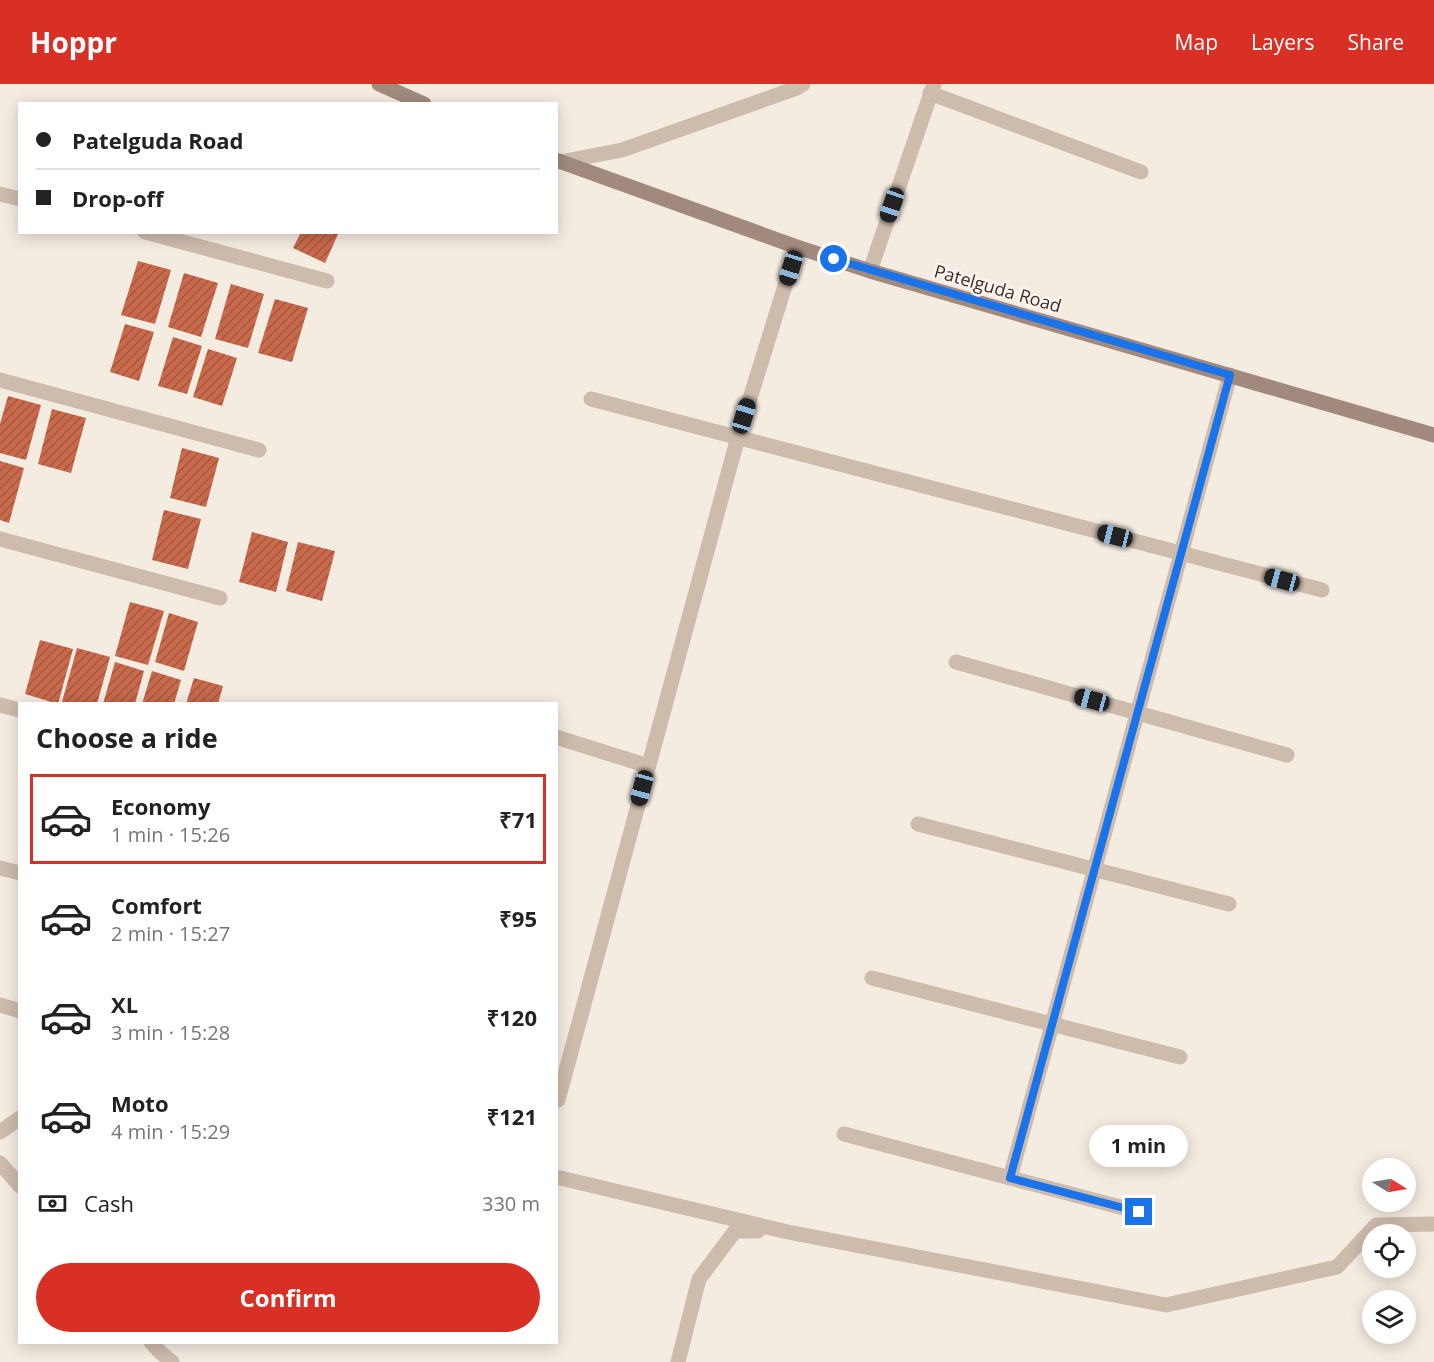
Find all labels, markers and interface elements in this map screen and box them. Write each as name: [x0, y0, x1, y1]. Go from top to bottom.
text: Hoppr: [30, 23, 117, 61]
text: Map: [1175, 28, 1218, 56]
text: Layers: [1251, 28, 1315, 56]
text: Share: [1348, 28, 1404, 56]
text: Patelguda Road: [72, 125, 244, 155]
text: Drop-off: [72, 183, 164, 213]
car: [878, 185, 906, 225]
route start: [820, 245, 847, 272]
car: [777, 248, 805, 288]
street label: Patelguda Road: [932, 258, 1064, 318]
car: [730, 396, 758, 436]
car: [1095, 523, 1135, 549]
car: [1262, 567, 1302, 593]
car: [1072, 687, 1112, 713]
text: Choose a ride: [36, 719, 218, 756]
car: [629, 768, 655, 808]
text: Economy: [111, 791, 210, 821]
icon: car: [39, 792, 93, 846]
text: ₹71: [499, 804, 537, 834]
text: 1 min · 15:26: [111, 821, 230, 848]
text: Comfort: [111, 890, 202, 920]
icon: car: [39, 891, 93, 945]
text: ₹95: [499, 903, 537, 933]
text: 2 min · 15:27: [111, 920, 230, 947]
text: XL: [111, 989, 138, 1019]
icon: car: [39, 990, 93, 1044]
text: ₹120: [487, 1002, 537, 1032]
text: 3 min · 15:28: [111, 1019, 230, 1046]
text: Moto: [111, 1088, 169, 1118]
icon: car: [39, 1089, 93, 1143]
text: ₹121: [487, 1101, 537, 1131]
text: 4 min · 15:29: [111, 1118, 230, 1145]
callout: 1 min: [1090, 1125, 1188, 1167]
text: 1 min: [1111, 1132, 1166, 1159]
north arrow: [1362, 1158, 1416, 1212]
map controls: [1362, 1158, 1416, 1344]
icon: cash: [36, 1187, 69, 1220]
text: Cash: [84, 1188, 134, 1218]
text: 330 m: [482, 1190, 540, 1217]
route end: [1125, 1198, 1152, 1225]
button: locate: [1362, 1224, 1416, 1278]
button: Confirm: [36, 1263, 540, 1332]
button: layers: [1362, 1290, 1416, 1344]

